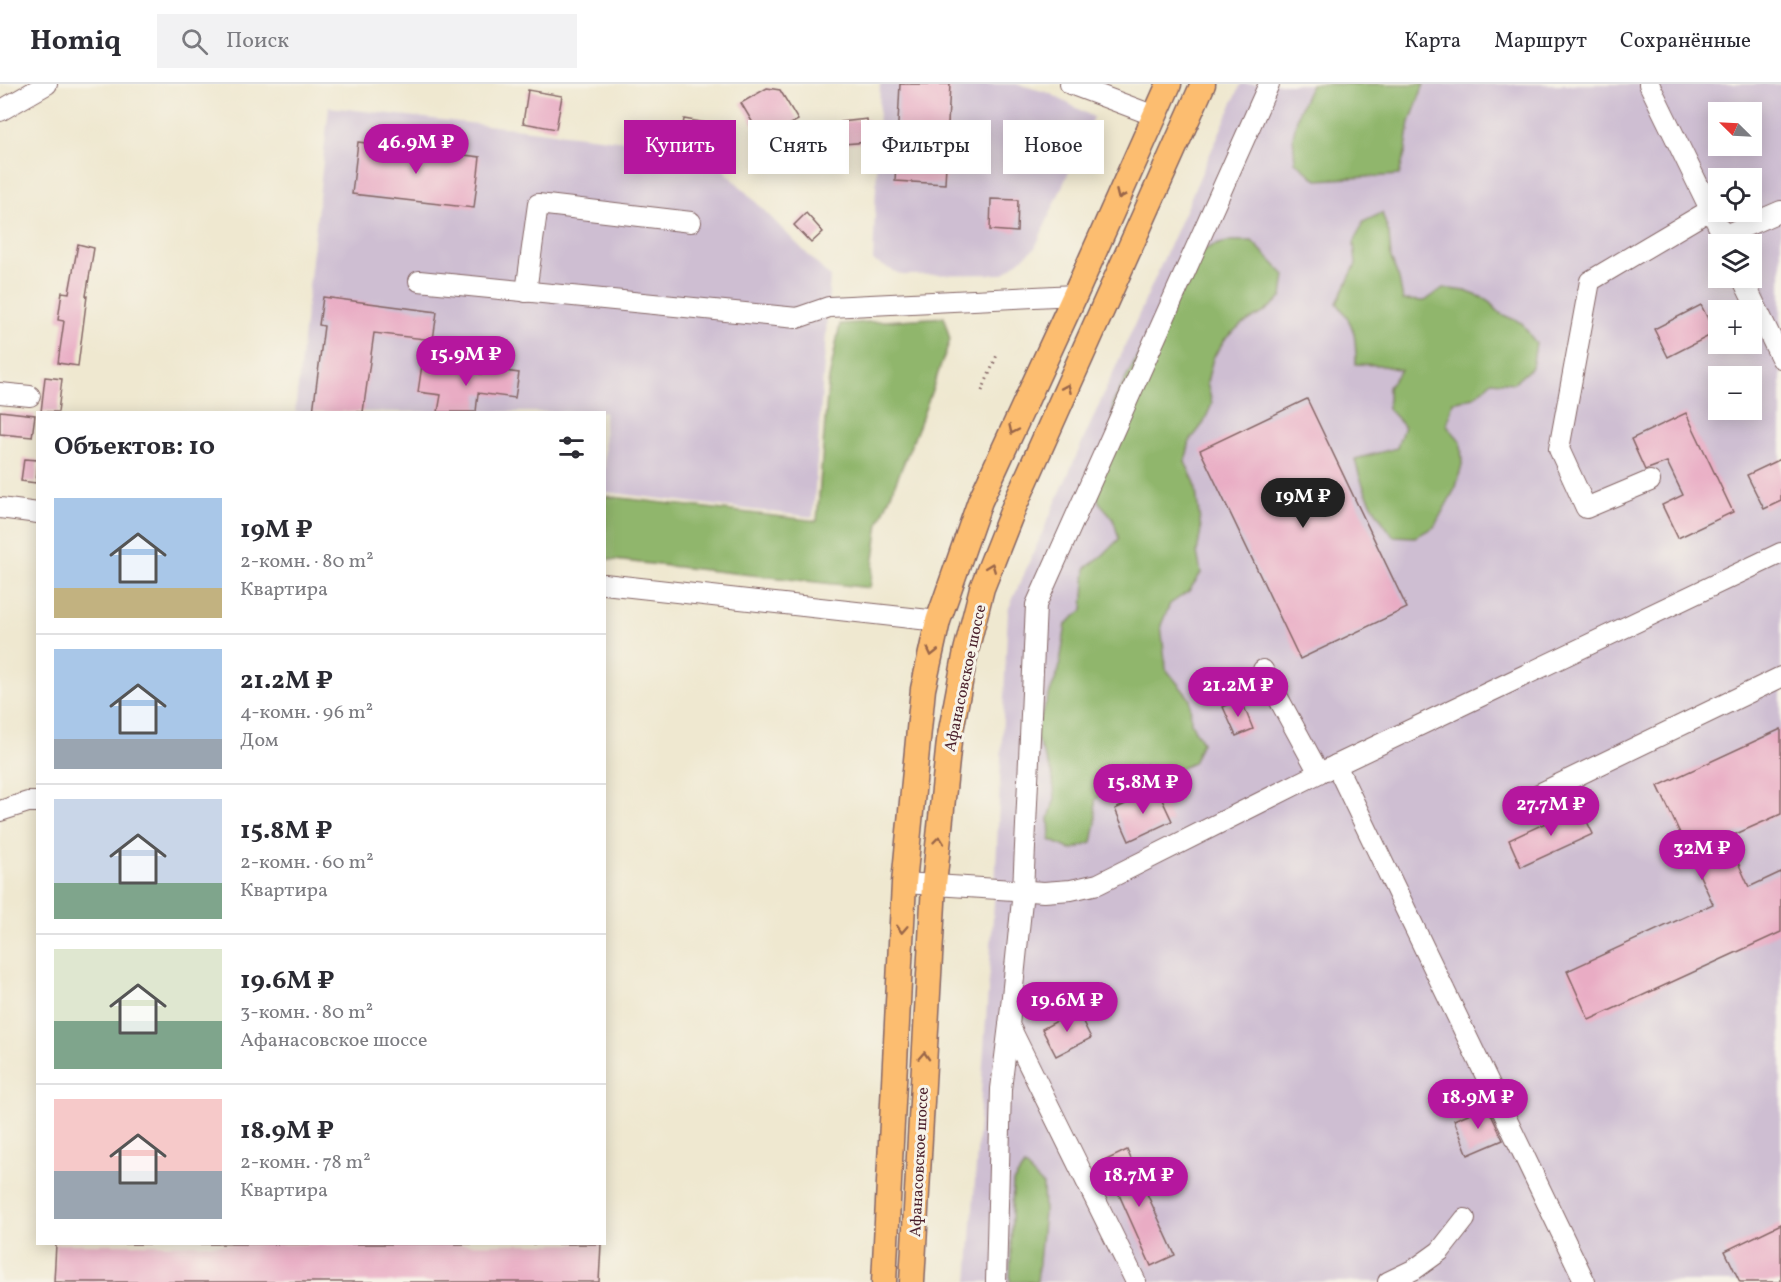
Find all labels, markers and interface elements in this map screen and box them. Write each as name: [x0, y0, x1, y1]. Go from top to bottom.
search box: [157, 14, 577, 68]
text: Homiq: [30, 22, 121, 61]
icon: search: [178, 25, 211, 58]
text: Поиск: [226, 26, 289, 57]
text: Карта: [1404, 27, 1461, 56]
text: Маршрут: [1494, 27, 1587, 56]
text: Сохранённые: [1620, 27, 1751, 56]
north arrow: [1708, 102, 1762, 156]
map controls: [1708, 102, 1762, 420]
chip: Купить: [624, 120, 736, 174]
chip: Снять: [748, 120, 849, 174]
chip: Фильтры: [861, 120, 991, 174]
chip: Новое: [1003, 120, 1104, 174]
pin: 46.9M ₽: [361, 124, 471, 175]
text: 46.9M ₽: [378, 129, 454, 157]
button: locate: [1708, 168, 1762, 222]
one-way arrow: [1115, 189, 1127, 200]
button: layers: [1708, 234, 1762, 288]
button: +: [1708, 300, 1762, 354]
pin: 15.9M ₽: [411, 336, 521, 387]
text: 15.9M ₽: [430, 341, 502, 369]
button: −: [1708, 366, 1762, 420]
one-way arrow: [1060, 383, 1072, 394]
one-way arrow: [1008, 423, 1020, 434]
text: Объектов: 10: [54, 429, 215, 465]
icon: filters: [555, 431, 588, 464]
pin: 19M ₽: [1261, 478, 1345, 529]
text: 19M ₽: [1275, 483, 1331, 511]
text: 19M ₽: [240, 512, 313, 548]
icon: home: [102, 522, 174, 594]
text: 2-комн. · 80 m²: [240, 548, 374, 576]
one-way arrow: [983, 562, 996, 573]
text: Квартира: [240, 576, 328, 604]
street label: Афанасовское шоссе: [940, 603, 992, 754]
one-way arrow: [926, 647, 939, 657]
text: 21.2M ₽: [240, 663, 333, 699]
pin: 21.2M ₽: [1183, 667, 1293, 718]
text: 21.2M ₽: [1202, 672, 1274, 700]
icon: home: [102, 673, 174, 745]
text: 4-комн. · 96 m²: [240, 699, 373, 727]
text: Дом: [240, 727, 279, 755]
pin: 15.8M ₽: [1088, 764, 1198, 815]
text: 15.8M ₽: [1107, 769, 1179, 797]
pin: 27.7M ₽: [1496, 786, 1606, 837]
text: 27.7M ₽: [1516, 791, 1586, 819]
text: 15.8M ₽: [240, 813, 333, 849]
icon: home: [102, 823, 174, 895]
pin: 32M ₽: [1660, 830, 1744, 881]
text: 32M ₽: [1673, 835, 1731, 863]
one-way arrow: [932, 836, 944, 845]
text: 2-комн. · 60 m²: [240, 849, 374, 877]
text: Квартира: [240, 877, 328, 905]
one-way arrow: [895, 924, 908, 933]
text: 19.6M ₽: [240, 963, 335, 999]
icon: home: [102, 973, 174, 1045]
pin: 19.6M ₽: [1012, 982, 1122, 1033]
text: 19.6M ₽: [1031, 987, 1103, 1015]
text: 3-комн. · 80 m²: [240, 999, 373, 1027]
text: Афанасовское шоссе: [240, 1027, 428, 1055]
one-way arrow: [918, 1051, 931, 1060]
pin: 18.9M ₽: [1423, 1079, 1533, 1130]
text: 18.9M ₽: [1442, 1084, 1514, 1112]
street label: Афанасовское шоссе: [905, 1087, 935, 1238]
text: 18.9M ₽: [240, 1113, 334, 1149]
icon: home: [102, 1123, 174, 1195]
text: 2-комн. · 78 m²: [240, 1149, 371, 1177]
pin: 18.7M ₽: [1084, 1157, 1194, 1208]
text: 18.7M ₽: [1104, 1162, 1174, 1190]
text: Квартира: [240, 1177, 328, 1205]

